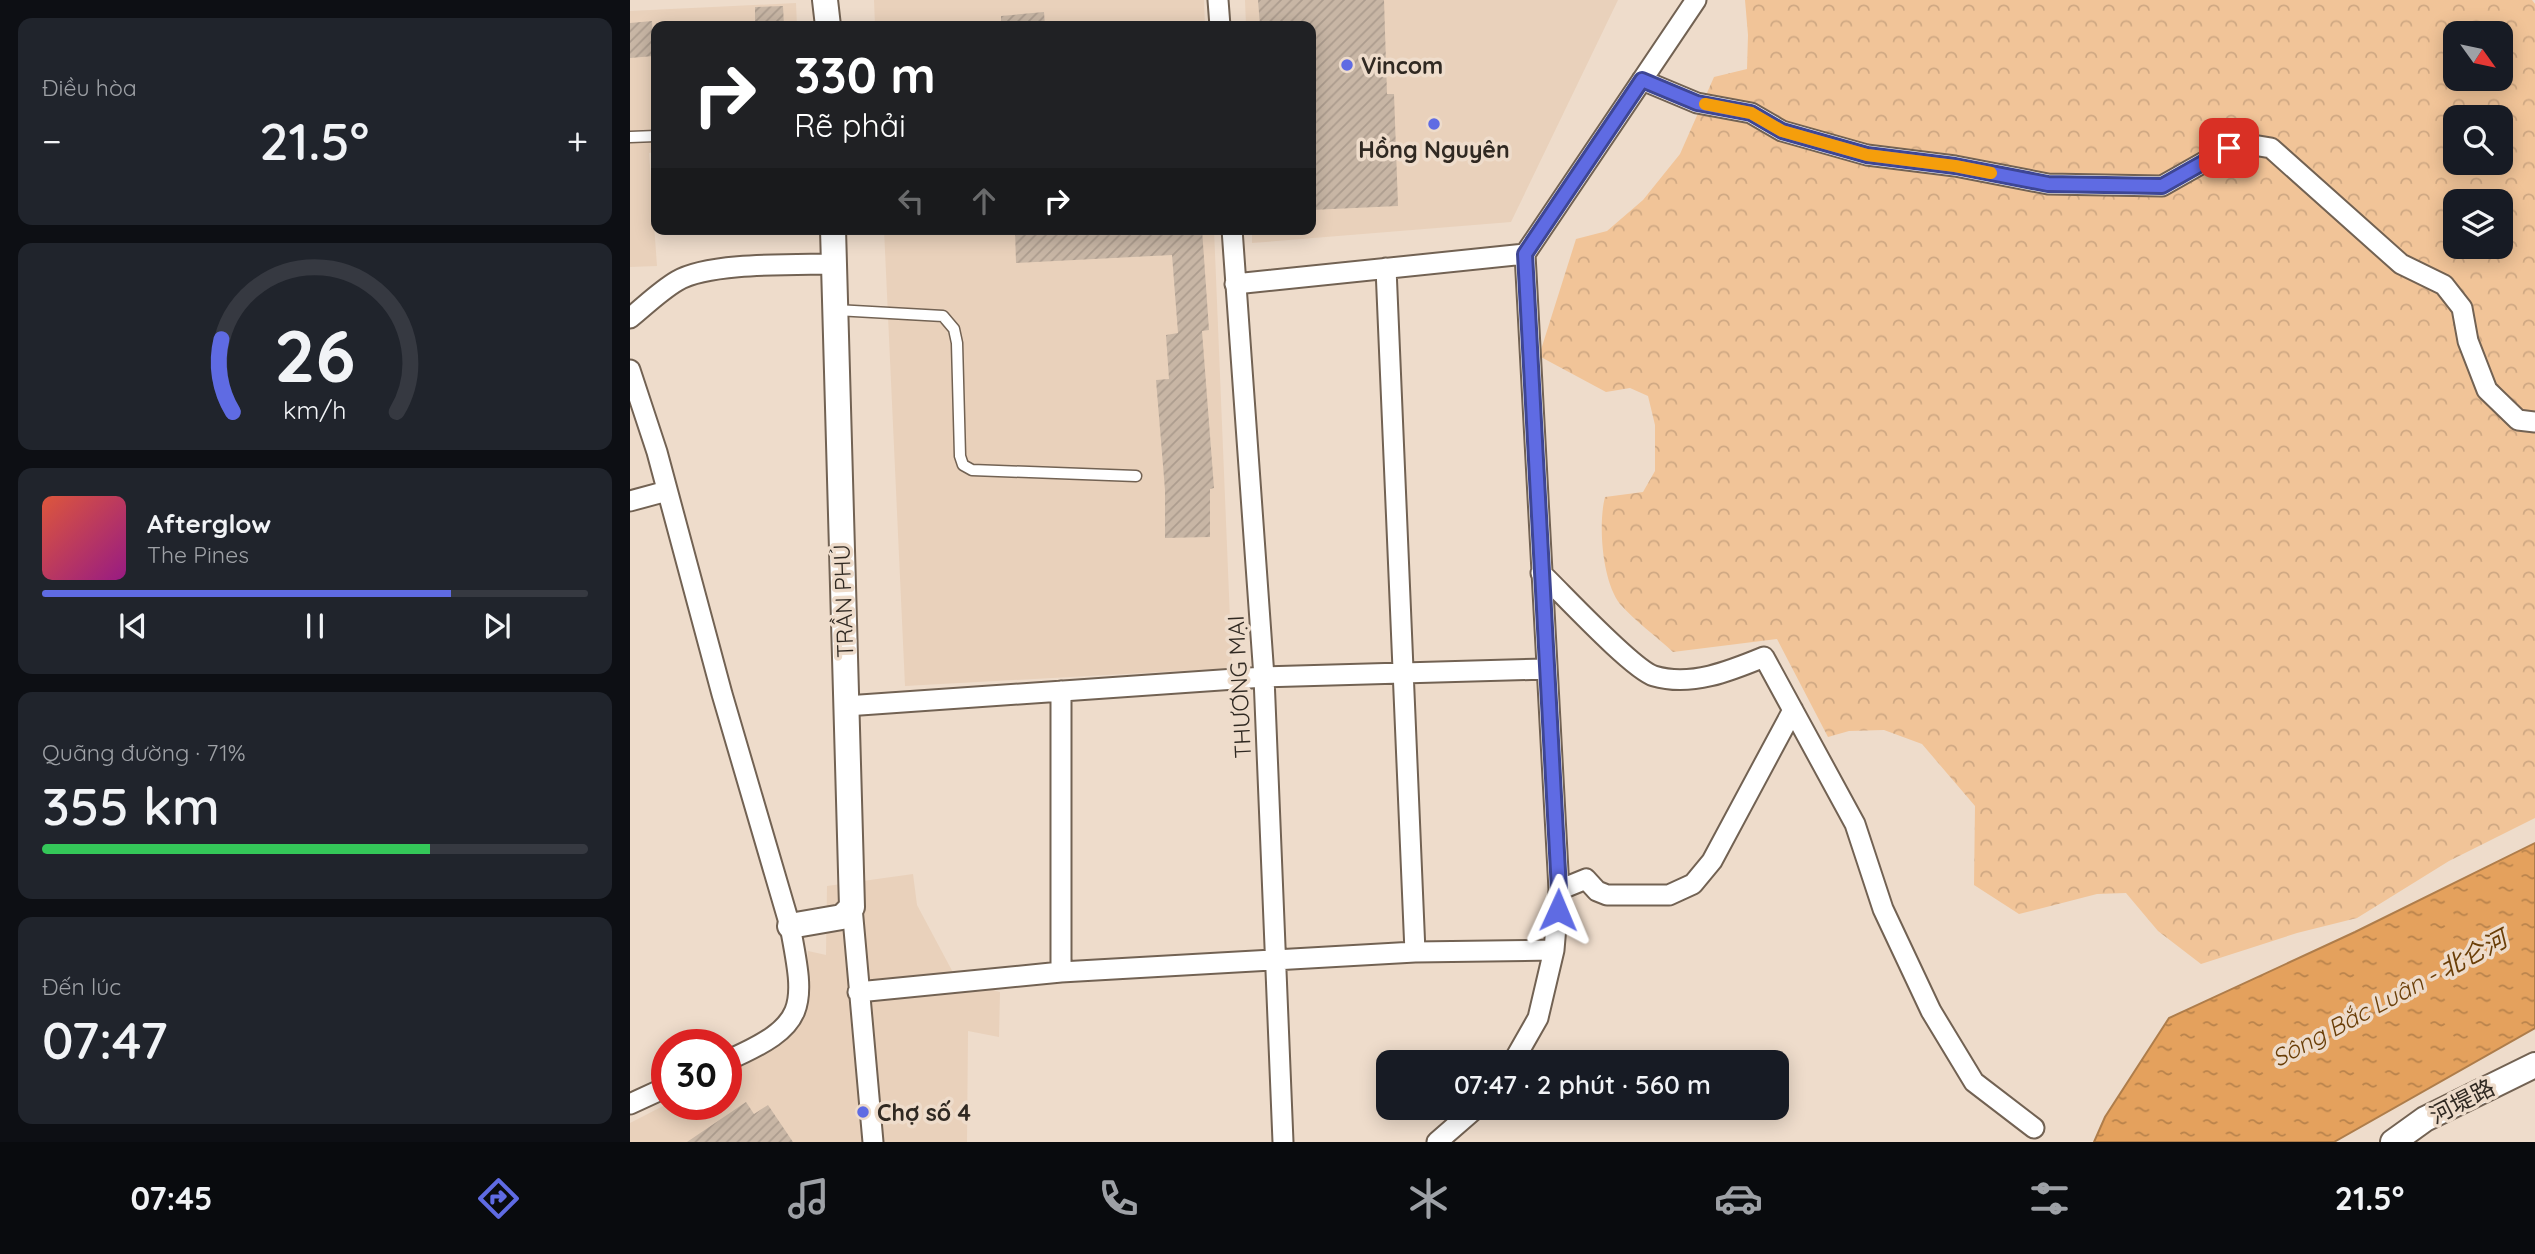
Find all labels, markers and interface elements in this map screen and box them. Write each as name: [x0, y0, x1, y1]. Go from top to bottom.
north arrow: [2443, 21, 2513, 91]
map controls: [2443, 21, 2513, 259]
text: 330 m: [794, 44, 936, 105]
icon: right: [679, 49, 770, 140]
place label: Vincom: [1361, 51, 1443, 80]
marker: Vincom: [1339, 57, 1355, 73]
text: Điều hòa: [42, 73, 137, 102]
text: Rẽ phải: [794, 105, 906, 145]
button: search: [2443, 105, 2513, 175]
text: 21.5°: [259, 108, 369, 173]
marker: Hồng Nguyên: [1426, 116, 1442, 132]
text: −: [42, 117, 62, 165]
text: +: [567, 117, 588, 165]
pin: [2199, 118, 2259, 178]
icon: arrive: [2210, 129, 2248, 167]
place label: Hồng Nguyên: [1358, 135, 1510, 164]
icon: left: [892, 182, 930, 220]
icon: ahead: [965, 182, 1003, 220]
icon: right: [1038, 182, 1076, 220]
button: layers: [2443, 189, 2513, 259]
text: 26: [274, 310, 356, 401]
text: km/h: [283, 394, 347, 425]
text: Afterglow: [147, 507, 271, 540]
text: The Pines: [147, 540, 249, 569]
street label: TRẦN PHÚ: [827, 544, 859, 658]
icon: previous: [114, 607, 152, 645]
icon: pause: [296, 607, 334, 645]
icon: next: [478, 607, 516, 645]
street label: THƯƠNG MẠI: [1221, 615, 1257, 759]
text: Quãng đường · 71%: [42, 738, 246, 767]
text: 355 km: [42, 773, 220, 838]
position arrow: [1521, 873, 1595, 947]
water label: Sông Bắc Luân - 北仑河: [2266, 921, 2515, 1073]
text: Đến lúc: [42, 972, 121, 1001]
text: 07:47: [42, 1007, 168, 1072]
speed limit sign: 30: [651, 1029, 742, 1120]
text: 07:47 · 2 phút · 560 m: [1454, 1068, 1711, 1101]
street label: 河堤路: [2425, 1072, 2499, 1130]
place label: Chợ số 4: [877, 1098, 971, 1127]
marker: Chợ số 4: [855, 1104, 871, 1120]
icon: directions: [474, 1174, 523, 1223]
icon: music: [784, 1174, 833, 1223]
icon: phone: [1094, 1174, 1143, 1223]
icon: climate: [1404, 1174, 1453, 1223]
icon: car: [1714, 1174, 1763, 1223]
icon: filters: [2025, 1174, 2074, 1223]
text: 07:45: [131, 1178, 213, 1218]
text: 21.5°: [2335, 1178, 2404, 1218]

